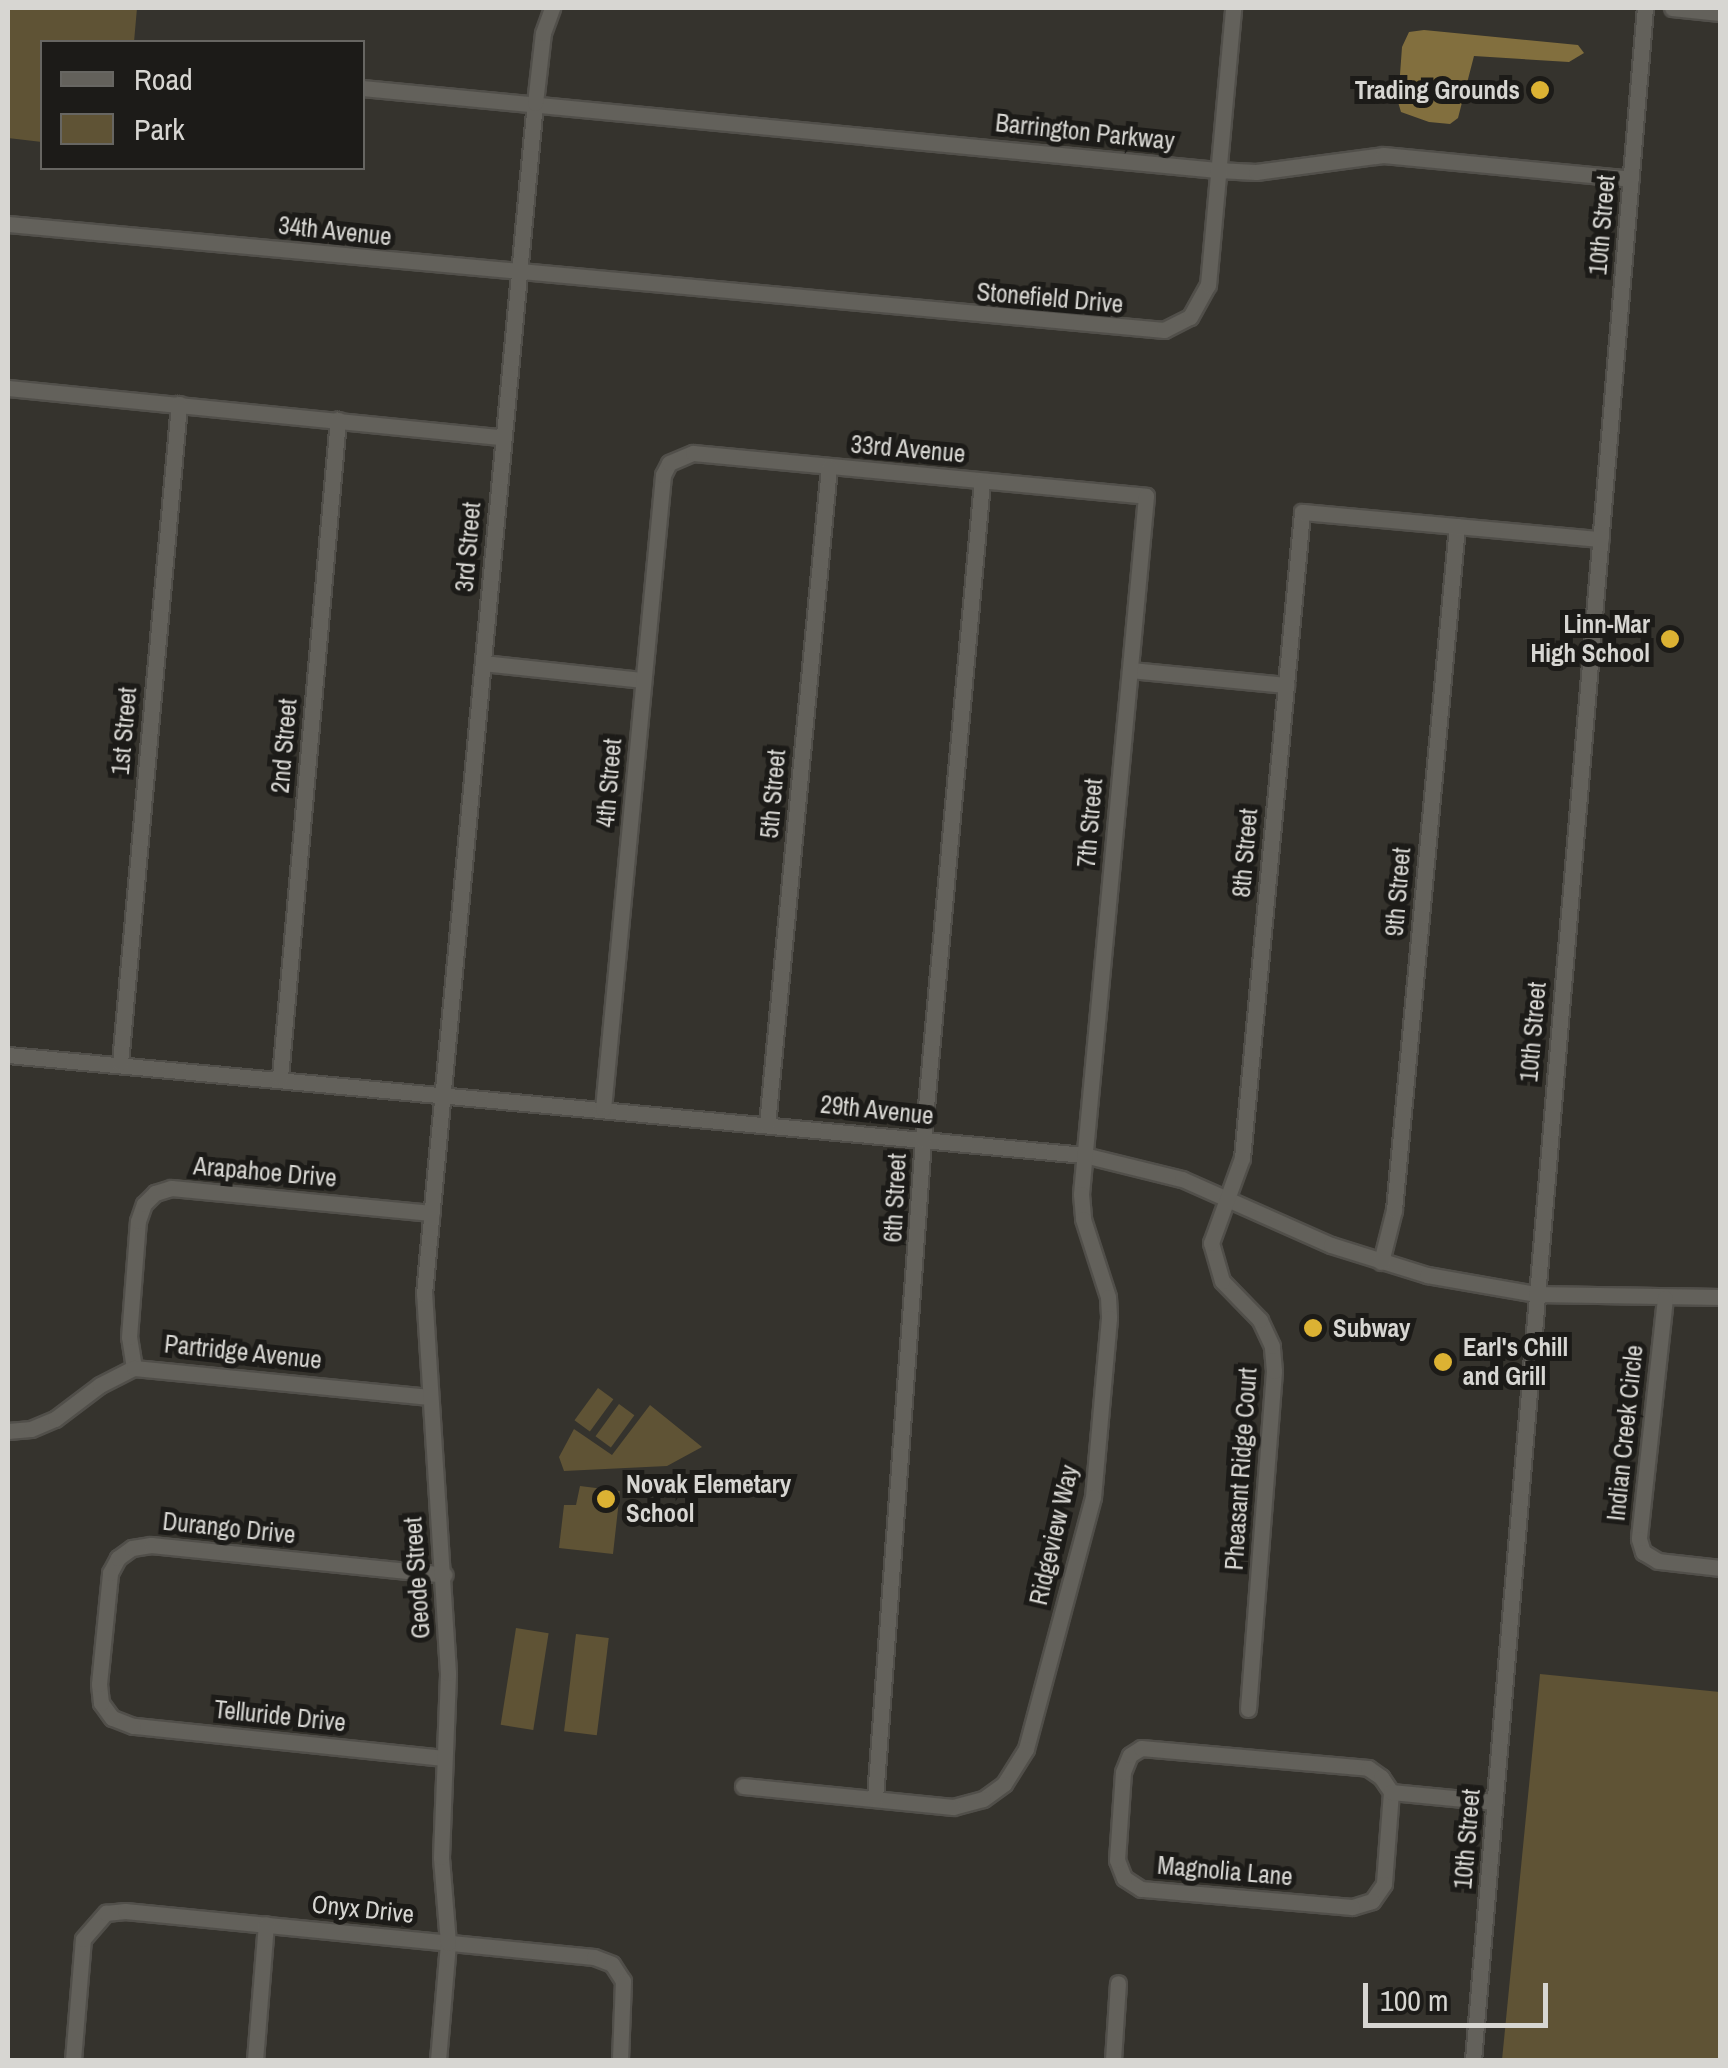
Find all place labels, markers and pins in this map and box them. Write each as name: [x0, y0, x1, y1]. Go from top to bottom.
place label: Trading Grounds: [1355, 75, 1520, 105]
marker: Trading Grounds: [1529, 79, 1551, 101]
place label: Linn-Mar High School: [1530, 610, 1650, 669]
marker: Linn-Mar High School: [1659, 628, 1681, 650]
place label: Subway: [1333, 1313, 1410, 1343]
marker: Subway: [1302, 1317, 1324, 1339]
place label: Earl's Chill and Grill: [1463, 1333, 1568, 1392]
marker: Earl's Chill and Grill: [1432, 1351, 1454, 1373]
place label: Novak Elemetary School: [626, 1470, 791, 1529]
marker: Novak Elemetary School: [595, 1488, 617, 1510]

